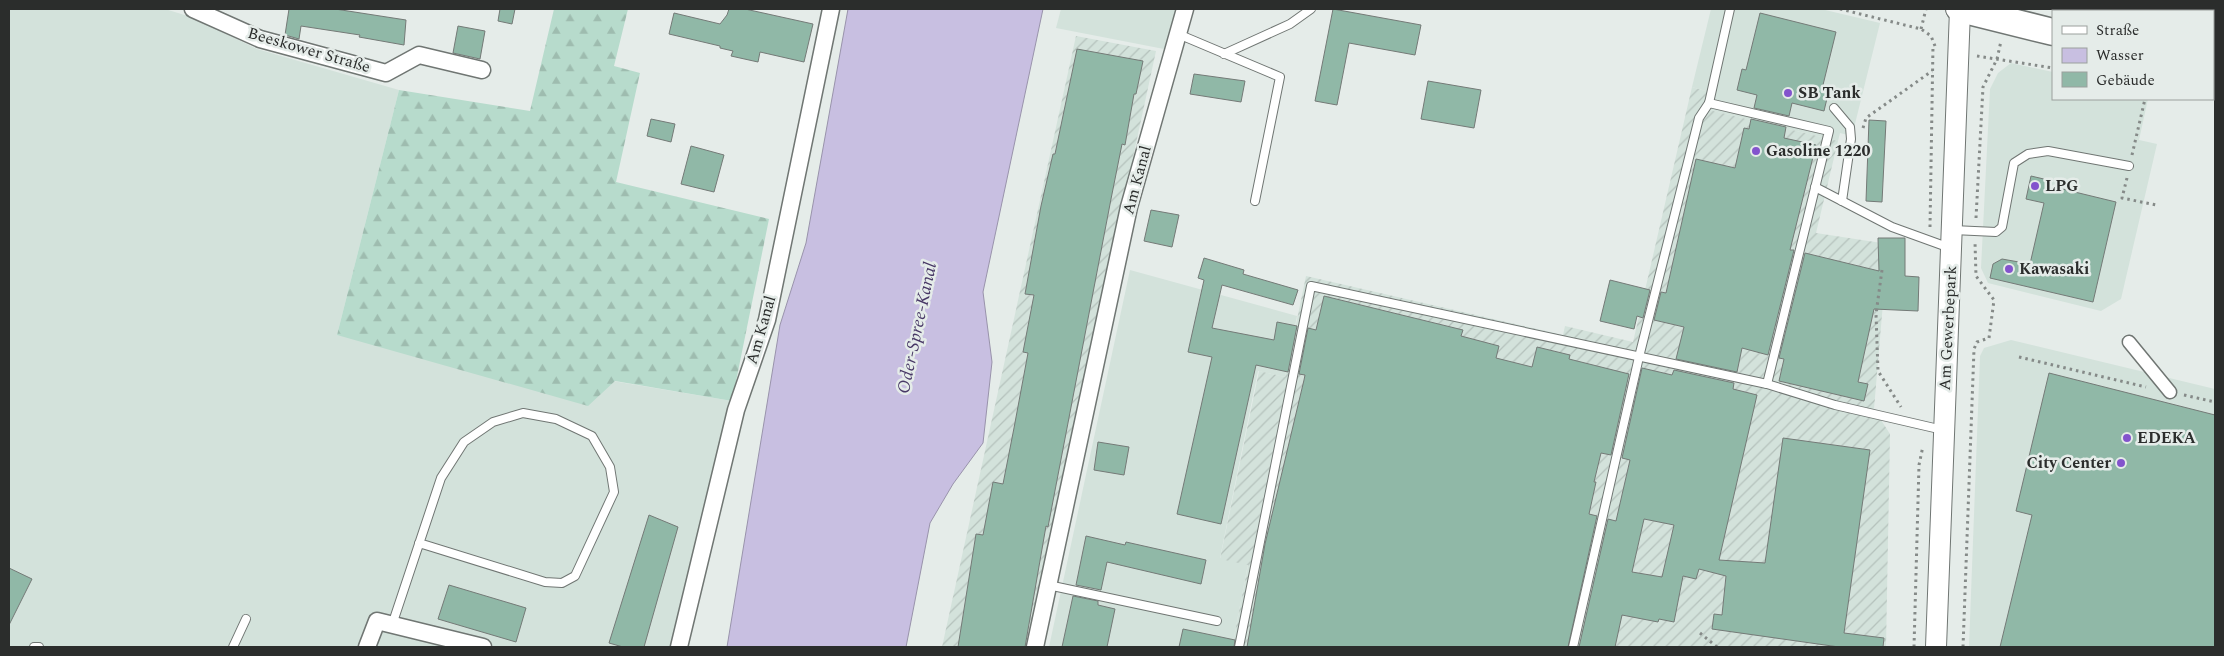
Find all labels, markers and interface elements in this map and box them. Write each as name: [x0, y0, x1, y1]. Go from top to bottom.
legend: [2052, 10, 2214, 100]
text: Straße: [2096, 19, 2139, 42]
street label: Beeskower Straße: [245, 21, 373, 79]
text: Wasser: [2096, 44, 2144, 67]
text: Gebäude: [2096, 69, 2155, 92]
place label: SB Tank: [1798, 81, 1861, 105]
marker: SB Tank: [1782, 87, 1794, 99]
place label: Gasoline 1220: [1766, 139, 1870, 163]
street label: Am Kanal: [1116, 143, 1158, 217]
marker: Gasoline 1220: [1750, 145, 1762, 157]
place label: LPG: [2045, 174, 2078, 198]
marker: LPG: [2029, 180, 2041, 192]
place label: Kawasaki: [2019, 257, 2089, 281]
water label: Oder-Spree-Kanal: [890, 260, 944, 396]
marker: Kawasaki: [2003, 263, 2015, 275]
street label: Am Gewerbepark: [1933, 265, 1963, 391]
street label: Am Kanal: [740, 293, 782, 367]
place label: EDEKA: [2137, 426, 2196, 450]
marker: EDEKA: [2121, 432, 2133, 444]
place label: City Center: [2026, 451, 2111, 475]
marker: City Center: [2115, 457, 2127, 469]

